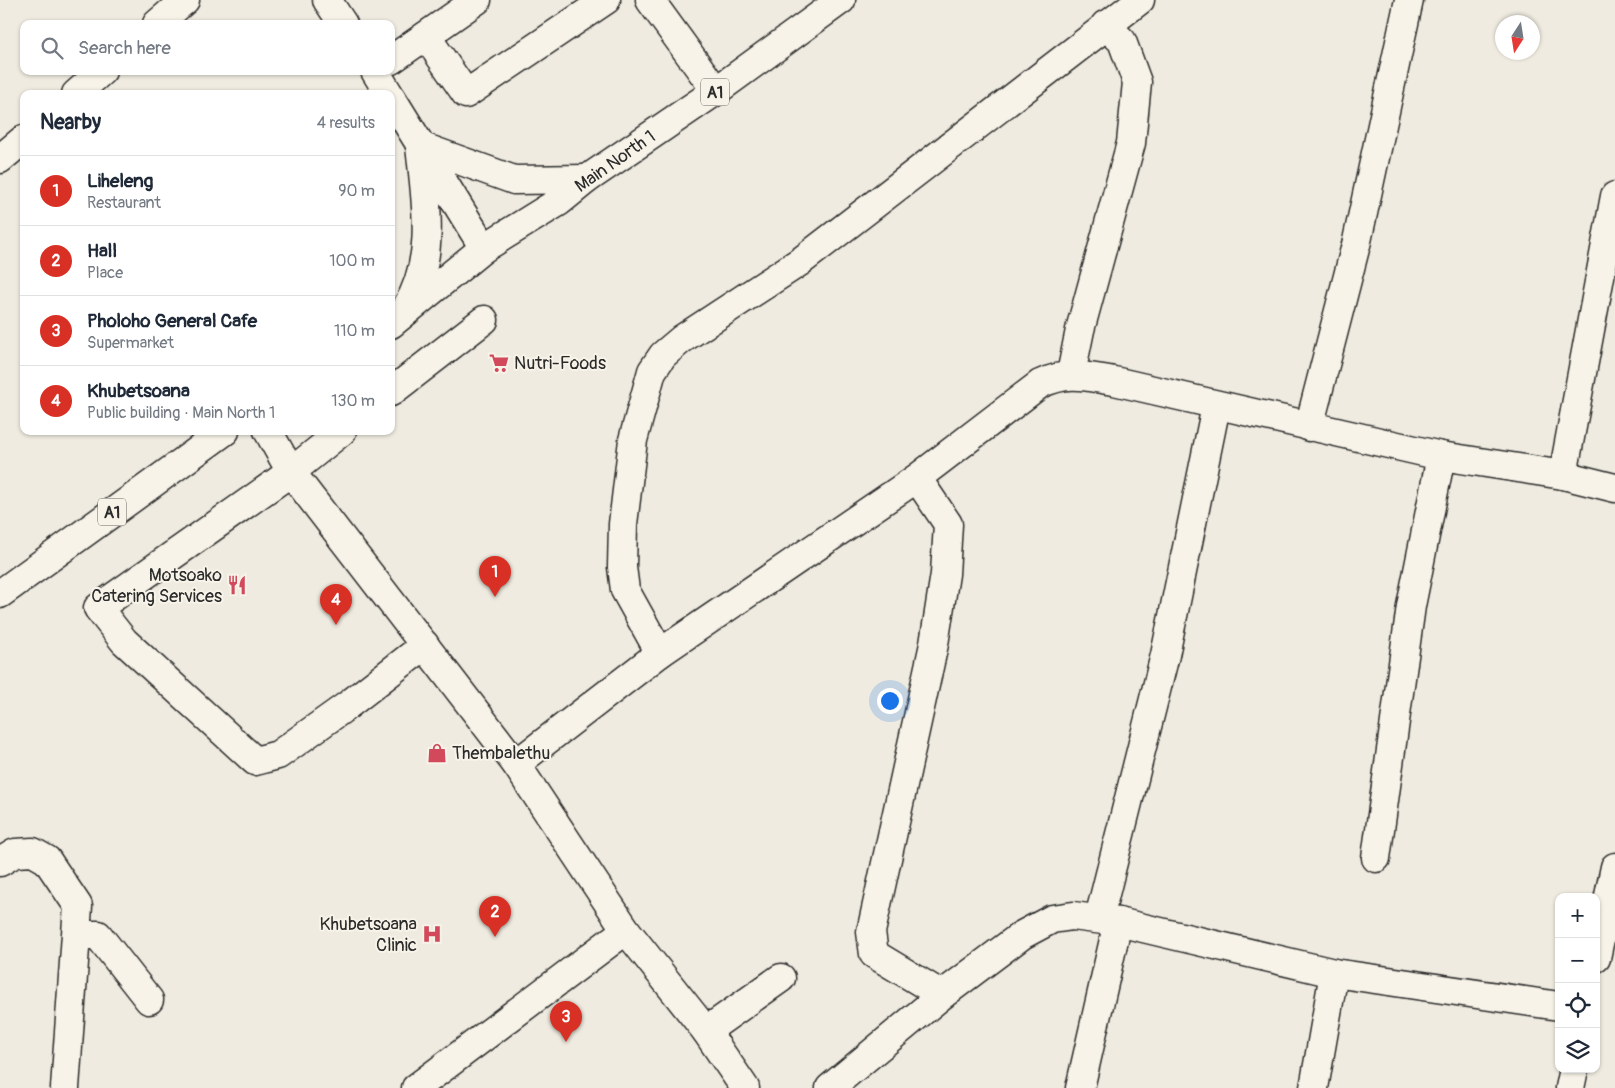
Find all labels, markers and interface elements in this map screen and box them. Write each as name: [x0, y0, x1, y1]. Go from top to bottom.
north arrow: [1495, 15, 1540, 60]
search box: [20, 20, 395, 75]
icon: search: [38, 34, 66, 62]
text: Search here: [78, 36, 171, 60]
road number: A1: [701, 78, 729, 105]
text: Nearby: [40, 109, 101, 136]
text: 4 results: [317, 113, 375, 133]
street label: Main North 1: [570, 125, 660, 198]
text: Liheleng: [87, 169, 153, 193]
text: 1: [53, 181, 59, 201]
text: 90 m: [338, 181, 375, 201]
text: Restaurant: [87, 193, 161, 213]
text: Hall: [87, 239, 117, 263]
text: 2: [52, 251, 60, 271]
text: 100 m: [329, 251, 375, 271]
text: Place: [87, 263, 123, 283]
text: Pholoho General Cafe: [87, 309, 257, 333]
text: 3: [52, 321, 60, 341]
text: 110 m: [334, 321, 375, 341]
text: Supermarket: [87, 333, 174, 353]
supermarket icon: Nutri-Foods: [488, 352, 510, 374]
place label: Nutri-Foods: [514, 352, 606, 375]
text: Khubetsoana: [87, 379, 190, 403]
text: 4: [51, 391, 61, 411]
text: 130 m: [331, 391, 375, 411]
text: Public building · Main North 1: [87, 403, 275, 423]
road number: A1: [98, 498, 126, 526]
pin: 1: [479, 556, 511, 597]
place label: Motsoako Catering Services: [91, 564, 222, 608]
restaurant icon: Motsoako Catering Services: [226, 574, 248, 596]
pin: 4: [320, 584, 352, 625]
your location: [877, 688, 903, 714]
shop icon: Thembalethu: [426, 742, 448, 764]
place label: Thembalethu: [452, 742, 550, 765]
map controls: [1555, 893, 1600, 1073]
button: +: [1555, 893, 1600, 938]
pin: 2: [479, 896, 511, 937]
place label: Khubetsoana Clinic: [320, 913, 417, 957]
hospital icon: Khubetsoana Clinic: [421, 923, 443, 945]
button: −: [1555, 938, 1600, 983]
button: locate: [1555, 983, 1600, 1028]
pin: 3: [550, 1001, 582, 1042]
button: layers: [1555, 1028, 1600, 1073]

